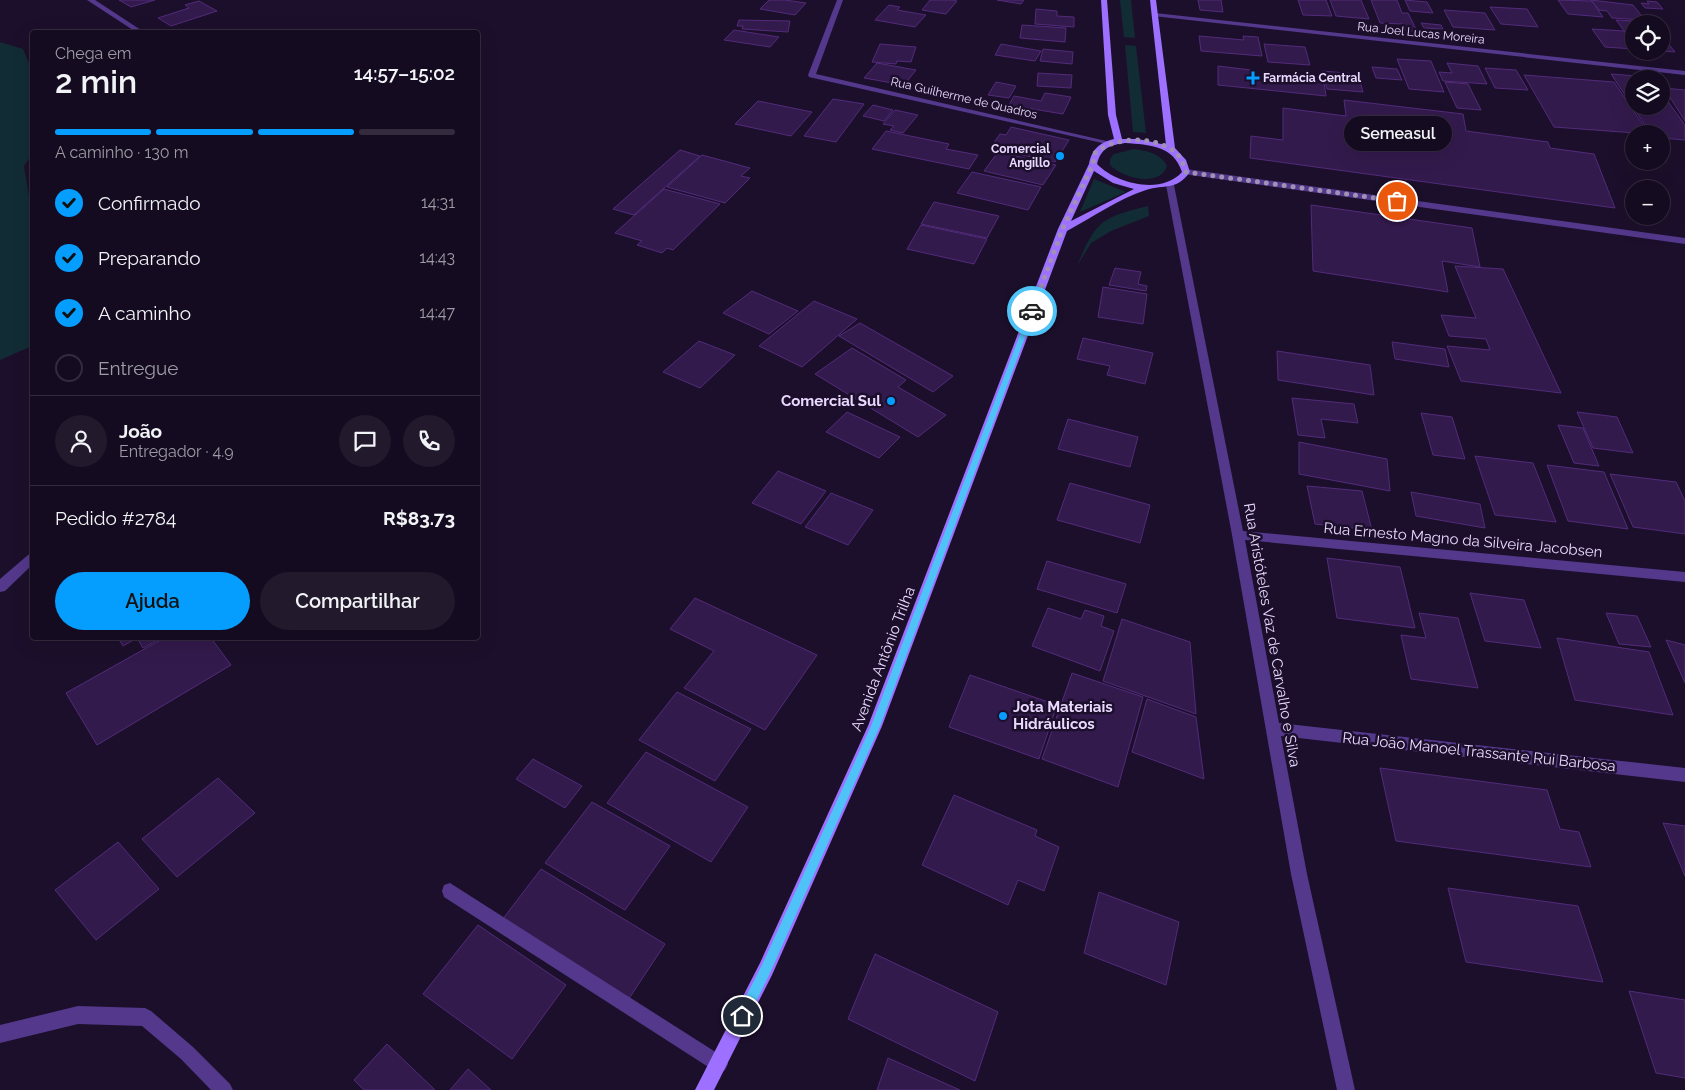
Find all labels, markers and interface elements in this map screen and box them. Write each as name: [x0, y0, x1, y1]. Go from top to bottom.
map controls: [1625, 15, 1670, 225]
button: locate: [1625, 15, 1670, 60]
street label: Rua Joel Lucas Moreira: [1357, 19, 1485, 47]
text: Chega em: [55, 44, 131, 63]
text: 14:57–15:02: [354, 62, 455, 84]
text: 2 min: [55, 63, 137, 100]
button: layers: [1625, 70, 1670, 115]
place label: Farmácia Central: [1263, 71, 1361, 85]
marker: Farmácia Central: [1247, 72, 1259, 84]
street label: Rua Guilherme de Quadros: [889, 74, 1039, 122]
callout: Semeasul: [1343, 116, 1451, 151]
text: Semeasul: [1360, 124, 1436, 143]
button: +: [1625, 125, 1670, 170]
place label: Comercial Angillo: [991, 142, 1050, 170]
text: A caminho · 130 m: [55, 143, 188, 162]
marker: Comercial Angillo: [1054, 150, 1066, 162]
pin: [1376, 180, 1418, 222]
button: −: [1625, 180, 1670, 225]
icon: bag: [1383, 187, 1411, 215]
icon: check: [55, 189, 83, 217]
text: Confirmado: [98, 192, 201, 214]
text: 14:31: [421, 193, 455, 212]
icon: check: [55, 244, 83, 272]
text: Preparando: [98, 247, 201, 269]
text: 14:43: [419, 248, 455, 267]
courier: [1007, 286, 1057, 336]
icon: car: [1018, 297, 1046, 325]
icon: check: [55, 299, 83, 327]
text: A caminho: [98, 302, 191, 324]
text: 14:47: [419, 303, 455, 322]
text: Entregue: [98, 357, 179, 379]
place label: Comercial Sul: [781, 392, 881, 410]
marker: Comercial Sul: [885, 395, 897, 407]
button: person: [55, 415, 107, 467]
button: chat: [339, 415, 391, 467]
button: phone: [403, 415, 455, 467]
text: João: [119, 420, 162, 442]
text: Entregador · 4.9: [119, 442, 234, 461]
street label: Rua Aristóteles Vaz de Carvalho e Silva: [1240, 502, 1304, 768]
text: Pedido #2784: [55, 507, 176, 529]
text: R$83.73: [383, 507, 455, 529]
street label: Rua Ernesto Magno da Silveira Jacobsen: [1323, 519, 1603, 561]
button: Ajuda: [55, 572, 250, 630]
button: Compartilhar: [260, 572, 455, 630]
street label: Avenida Antônio Trilha: [847, 584, 919, 734]
place label: Jota Materiais Hidráulicos: [1013, 698, 1113, 733]
marker: Jota Materiais Hidráulicos: [997, 710, 1009, 722]
street label: Rua João Manoel Trassante Rui Barbosa: [1341, 729, 1617, 775]
pin: [721, 995, 763, 1037]
icon: home: [728, 1002, 756, 1030]

